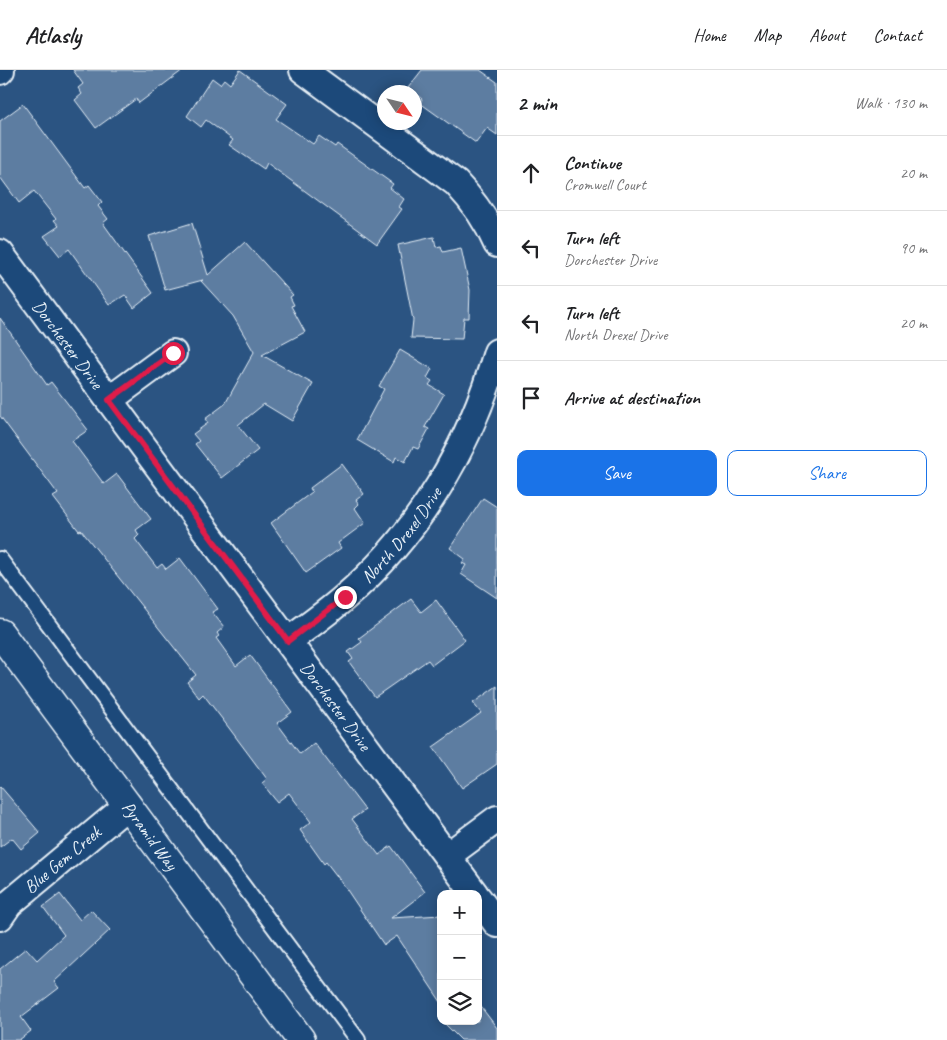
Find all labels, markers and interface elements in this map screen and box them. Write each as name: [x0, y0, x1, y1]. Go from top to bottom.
text: Atlasly: [25, 20, 81, 50]
text: Home: [693, 24, 726, 46]
text: Map: [754, 24, 781, 46]
text: About: [809, 24, 845, 46]
text: Contact: [873, 24, 922, 46]
north arrow: [377, 85, 422, 130]
text: 2 min: [517, 90, 557, 116]
text: Walk · 130 m: [855, 93, 927, 113]
text: Continue: [564, 151, 621, 175]
icon: ahead: [517, 159, 545, 187]
text: 20 m: [900, 163, 927, 183]
text: Cromwell Court: [564, 175, 646, 195]
text: Turn left: [564, 226, 619, 250]
icon: left: [517, 234, 545, 262]
text: 90 m: [900, 238, 927, 258]
text: Dorchester Drive: [564, 250, 657, 270]
street label: Dorchester Drive: [28, 296, 109, 394]
text: Turn left: [564, 301, 619, 325]
icon: left: [517, 309, 545, 337]
text: 20 m: [900, 313, 927, 333]
text: North Drexel Drive: [564, 325, 668, 345]
route start: [162, 342, 185, 365]
icon: arrive: [517, 384, 545, 412]
text: Arrive at destination: [564, 386, 700, 410]
button: Save: [517, 450, 717, 496]
button: Share: [727, 450, 927, 496]
street label: North Drexel Drive: [356, 482, 447, 588]
route end: [334, 586, 357, 609]
street label: Dorchester Drive: [296, 657, 377, 756]
street label: Pyramid Way: [117, 797, 184, 876]
street label: Blue Gem Creek: [19, 821, 106, 898]
map controls: [437, 890, 482, 1025]
button: +: [437, 890, 482, 935]
button: −: [437, 935, 482, 980]
button: layers: [437, 980, 482, 1025]

